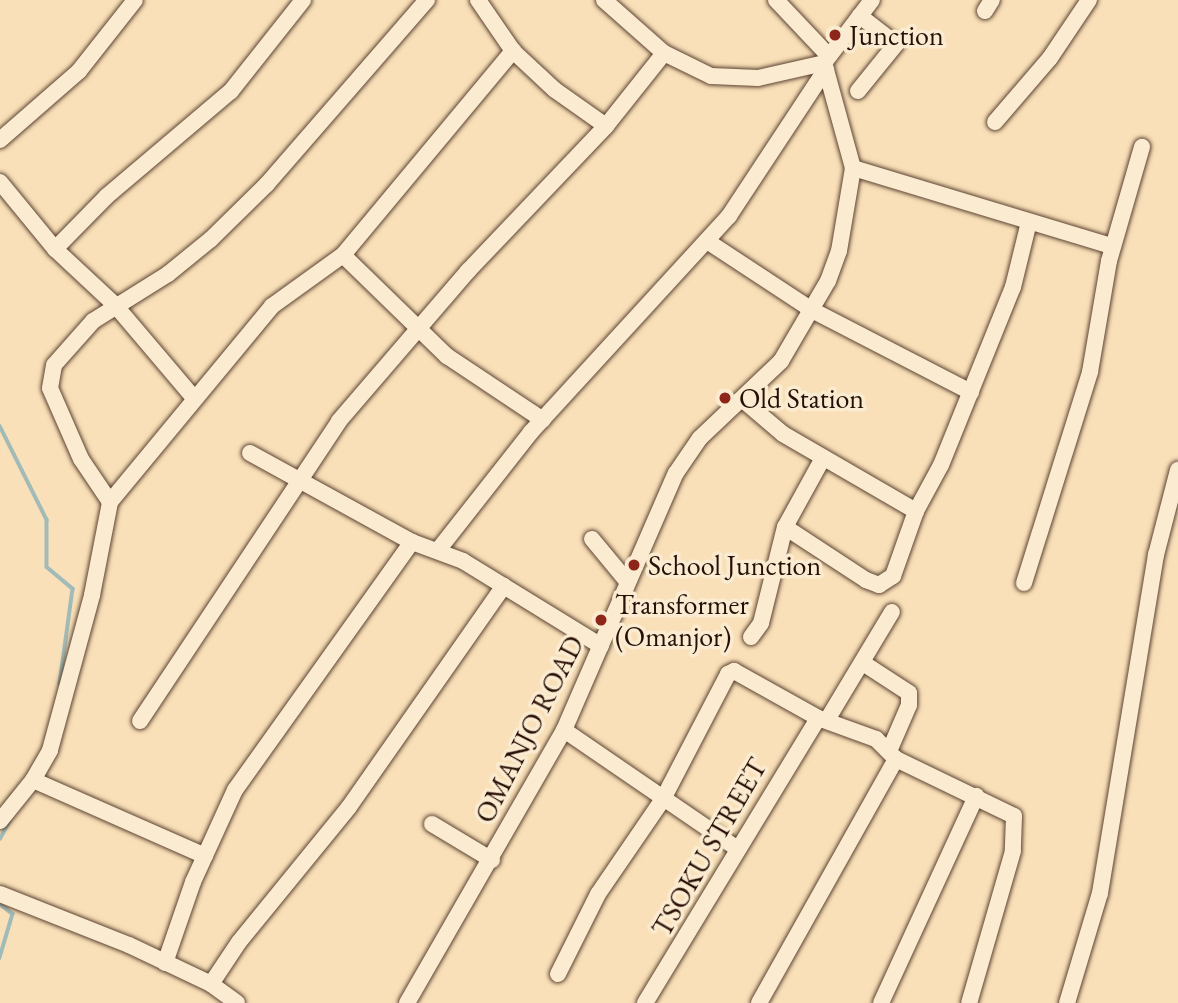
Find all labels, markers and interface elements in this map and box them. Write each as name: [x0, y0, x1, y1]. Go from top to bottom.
place label: Junction: [849, 18, 944, 52]
marker: Junction: [827, 27, 843, 43]
place label: Old Station: [739, 381, 864, 415]
marker: Old Station: [717, 390, 733, 406]
place label: School Junction: [648, 548, 821, 582]
marker: School Junction: [626, 557, 642, 573]
place label: Transformer (Omanjor): [615, 587, 749, 653]
marker: Transformer (Omanjor): [593, 612, 609, 628]
street label: OMANJO ROAD: [467, 630, 591, 828]
street label: TSOKU STREET: [644, 752, 774, 942]

